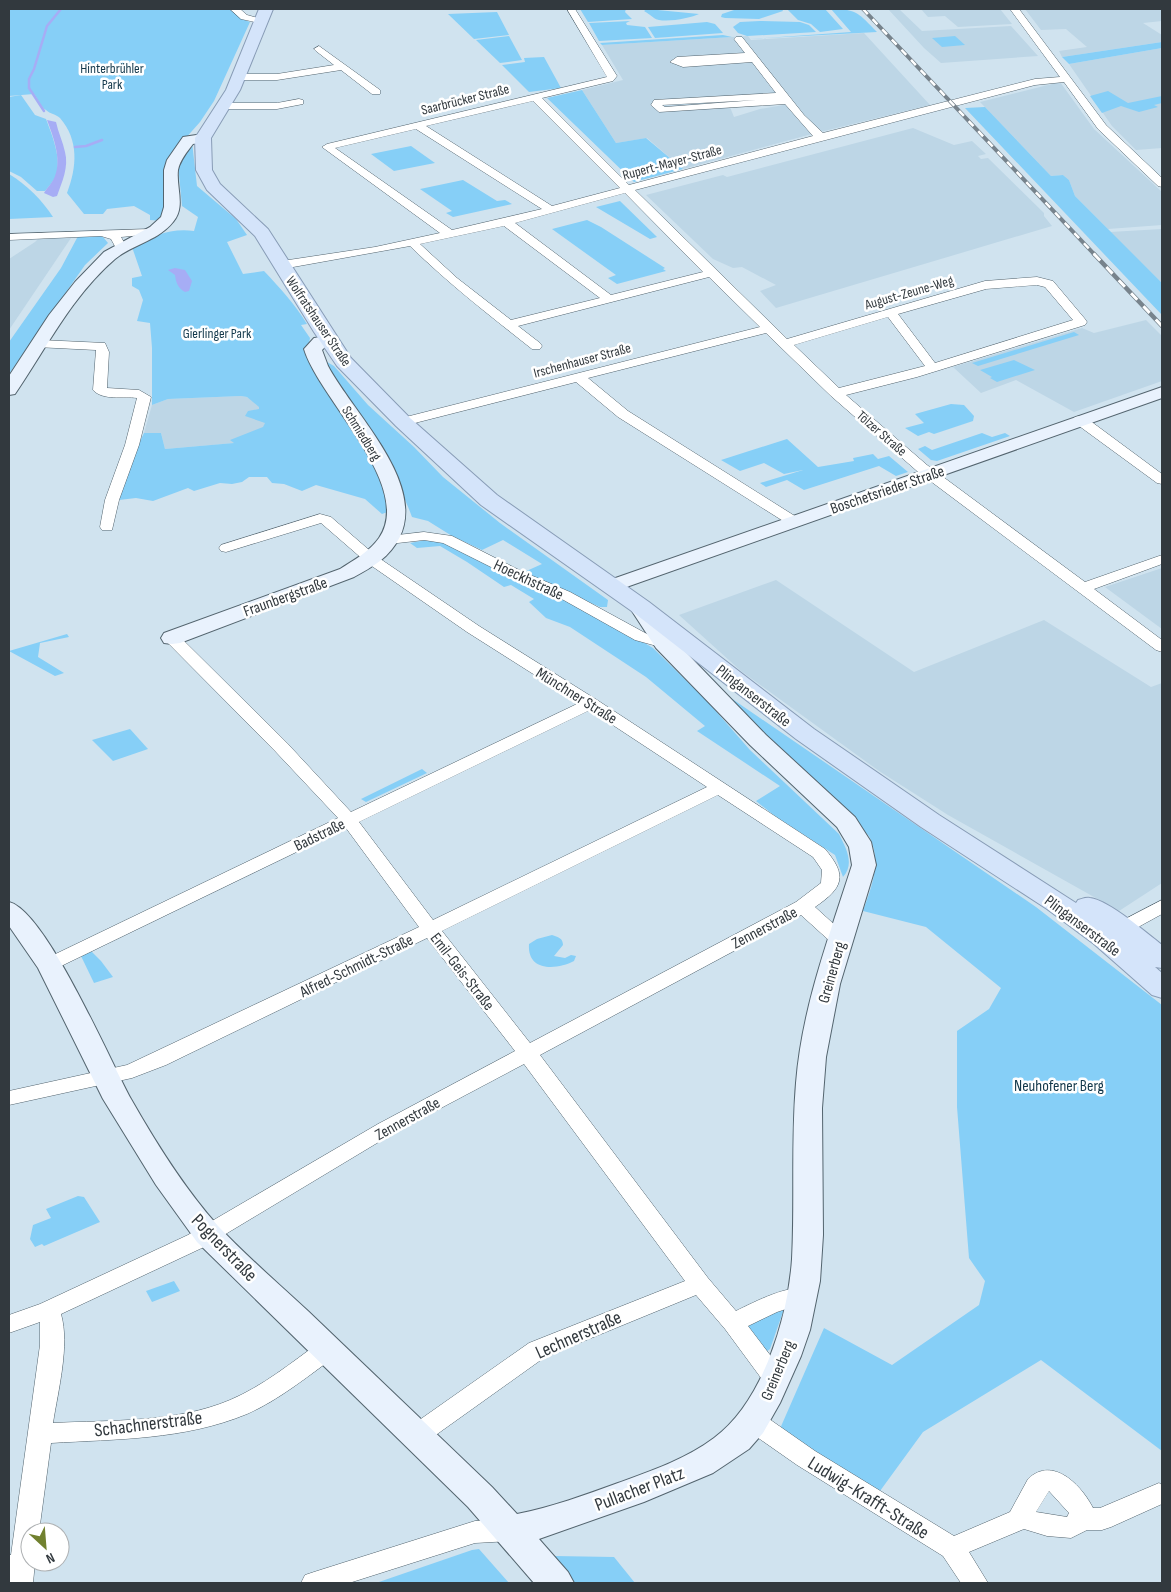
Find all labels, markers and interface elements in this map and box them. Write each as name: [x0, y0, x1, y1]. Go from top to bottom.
park label: Hinterbrühler Park: [80, 60, 144, 93]
street label: Saarbrücker Straße: [419, 80, 511, 119]
street label: Rupert-Mayer-Straße: [621, 141, 724, 184]
street label: August-Zeune-Weg: [862, 272, 956, 314]
street label: Wolfratshauser Straße: [282, 273, 355, 369]
park label: Gierlinger Park: [183, 325, 252, 342]
street label: Irschenhauser Straße: [532, 339, 633, 382]
street label: Schmiedberg: [338, 403, 385, 464]
street label: Tölzer Straße: [853, 407, 910, 460]
street label: Boschetsrieder Straße: [828, 462, 947, 519]
street label: Hoeckhstraße: [490, 556, 566, 605]
street label: Fraunbergstraße: [241, 573, 330, 621]
street label: Plinganserstraße: [712, 661, 794, 731]
street label: Münchner Straße: [532, 664, 620, 729]
street label: Badstraße: [291, 815, 348, 856]
street label: Plinganserstraße: [1040, 892, 1124, 961]
street label: Zennerstraße: [729, 903, 801, 953]
street label: Emil-Geis-Straße: [426, 929, 498, 1014]
street label: Alfred-Schmidt-Straße: [296, 931, 416, 1002]
street label: Greinerberg: [815, 939, 850, 1005]
park label: Neuhofener Berg: [1014, 1077, 1104, 1096]
street label: Zennerstraße: [372, 1094, 444, 1145]
street label: Pognerstraße: [186, 1209, 262, 1287]
street label: Lechnerstraße: [532, 1306, 625, 1365]
street label: Greinerberg: [757, 1338, 799, 1403]
street label: Schachnerstraße: [93, 1406, 203, 1443]
street label: Ludwig-Krafft-Straße: [803, 1452, 933, 1545]
street label: Pullacher Platz: [592, 1462, 688, 1517]
north arrow: [20, 1522, 70, 1572]
text: N: [43, 1549, 58, 1568]

